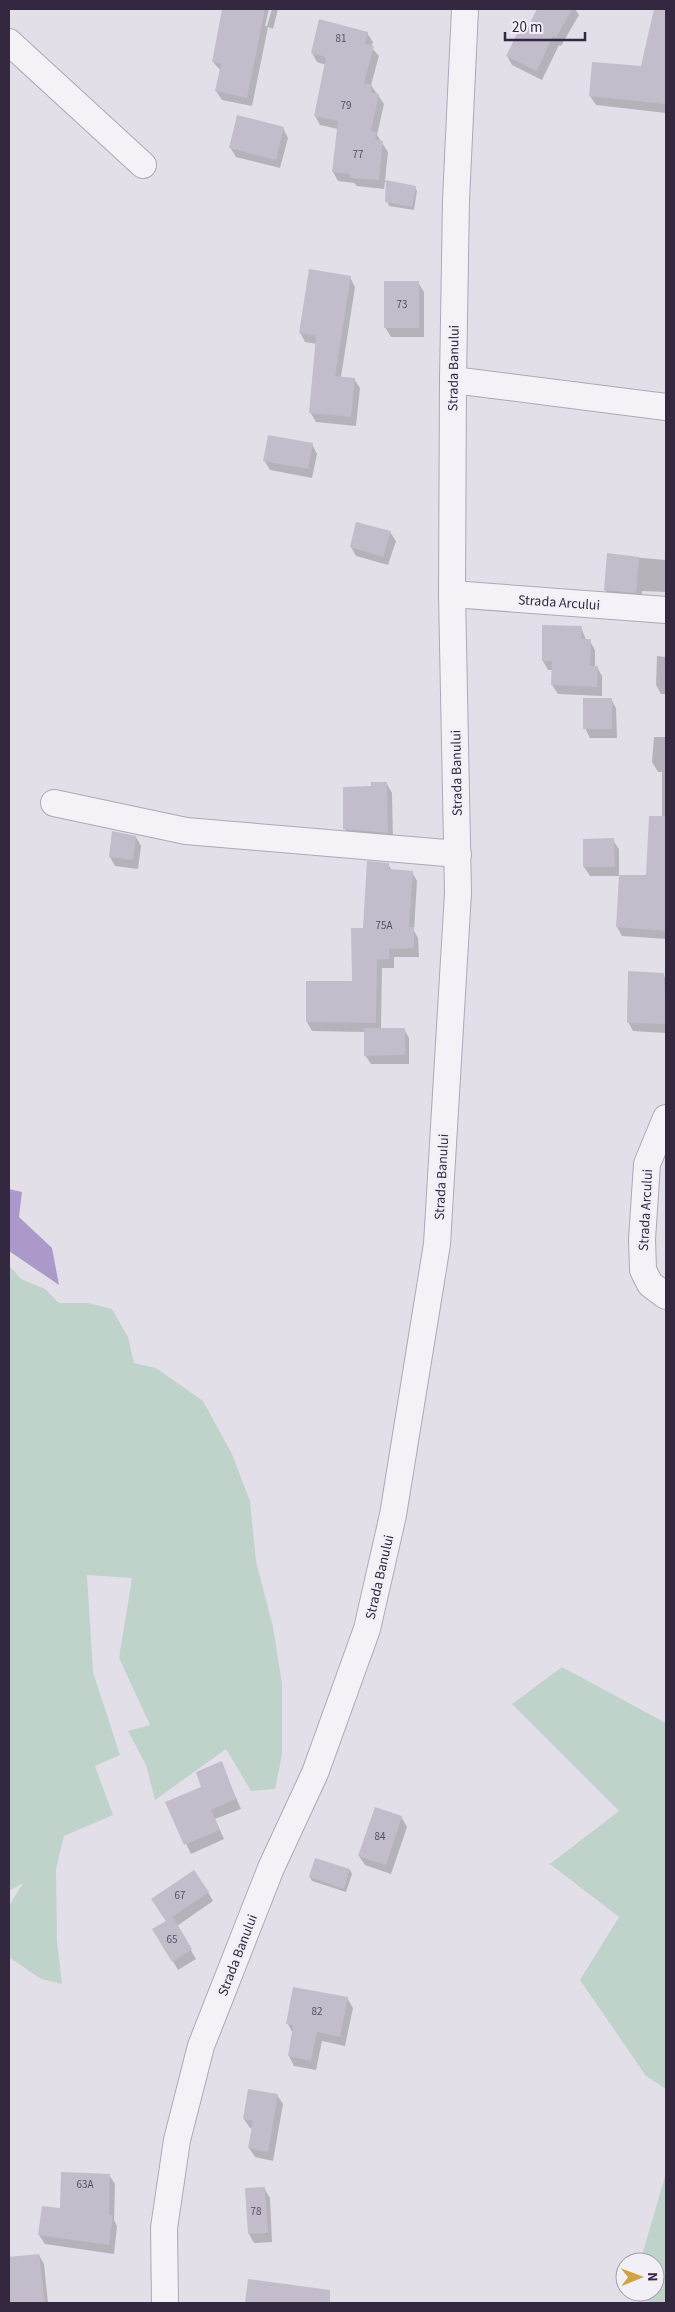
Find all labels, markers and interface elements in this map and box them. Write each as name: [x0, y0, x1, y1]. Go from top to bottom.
scale bar: [505, 10, 585, 42]
text: 20 m: [512, 17, 542, 38]
house number: 81: [336, 31, 346, 46]
house number: 79: [341, 98, 351, 113]
house number: 77: [353, 147, 363, 162]
house number: 73: [397, 297, 407, 312]
street label: Strada Banului: [443, 325, 465, 411]
street label: Strada Arcului: [517, 590, 601, 616]
street label: Strada Banului: [446, 730, 468, 816]
house number: 75A: [376, 918, 392, 933]
street label: Strada Banului: [430, 1133, 454, 1221]
street label: Strada Arcului: [634, 1169, 658, 1252]
street label: Strada Banului: [361, 1533, 399, 1622]
house number: 84: [375, 1829, 386, 1844]
house number: 67: [175, 1888, 185, 1903]
street label: Strada Banului: [213, 1911, 263, 1999]
house number: 65: [167, 1932, 177, 1947]
house number: 82: [312, 2004, 322, 2019]
house number: 63A: [77, 2177, 93, 2192]
house number: 78: [251, 2204, 262, 2219]
north arrow: [615, 2252, 665, 2302]
text: N: [642, 2272, 662, 2282]

